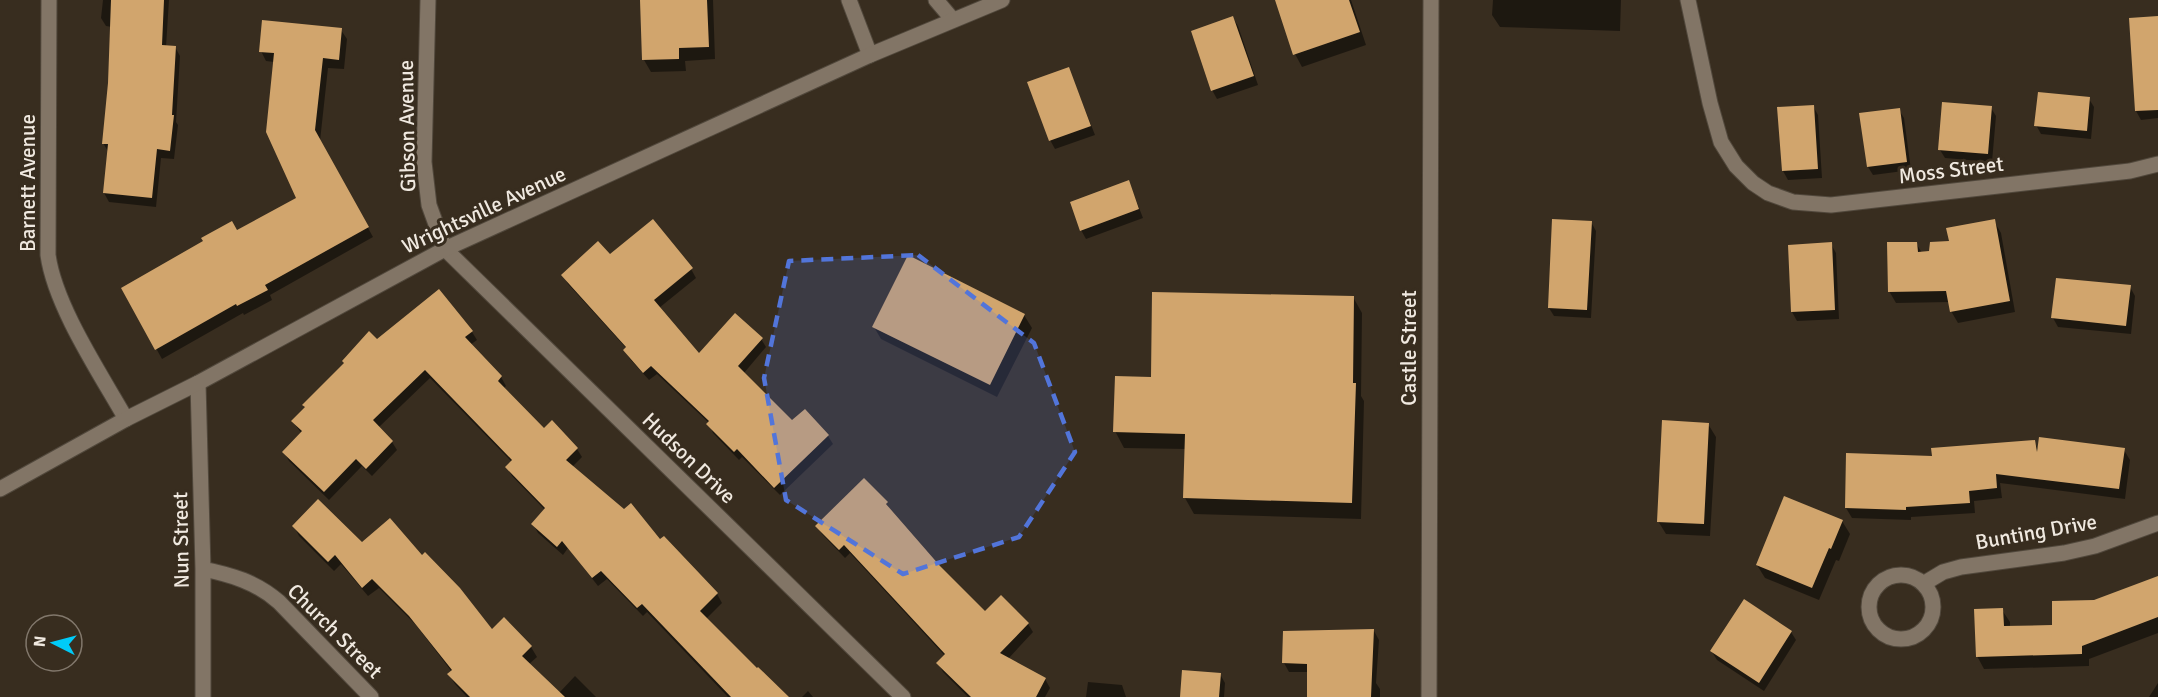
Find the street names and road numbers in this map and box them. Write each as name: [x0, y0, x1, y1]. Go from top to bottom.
street label: Gibson Avenue: [393, 60, 421, 192]
street label: Barnett Avenue: [15, 114, 41, 252]
street label: Moss Street: [1897, 151, 2005, 189]
street label: Wrightsville Avenue: [398, 161, 570, 259]
street label: Castle Street: [1396, 290, 1422, 406]
street label: Hudson Drive: [637, 407, 741, 509]
street label: Nun Street: [167, 492, 195, 588]
street label: Bunting Drive: [1973, 509, 2099, 555]
street label: Church Street: [282, 578, 388, 684]

